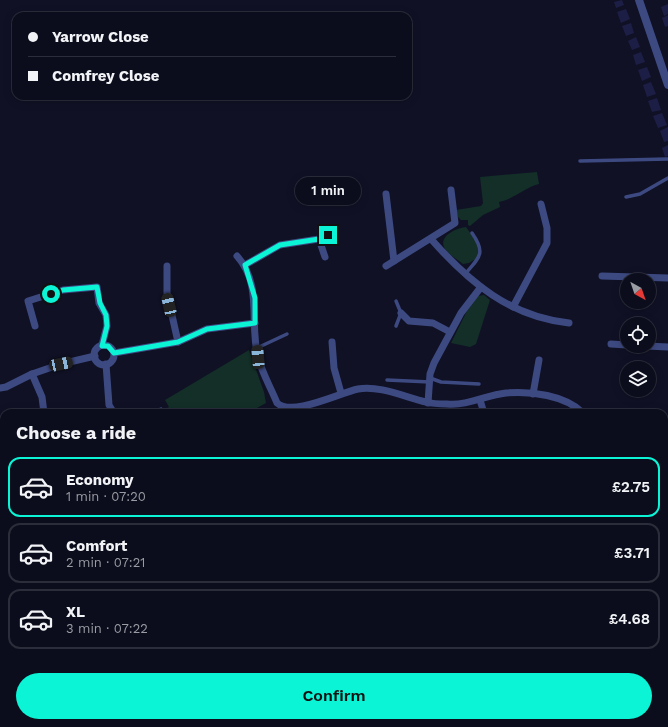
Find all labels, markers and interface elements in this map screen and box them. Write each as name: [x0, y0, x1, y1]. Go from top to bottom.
text: Yarrow Close: [52, 28, 149, 46]
text: Comfrey Close: [52, 67, 159, 85]
callout: 1 min: [295, 177, 361, 205]
text: 1 min: [311, 183, 345, 198]
route end: [319, 226, 337, 244]
north arrow: [620, 273, 656, 309]
map controls: [620, 273, 656, 397]
route start: [42, 285, 60, 303]
car: [160, 292, 178, 318]
button: locate: [620, 317, 656, 353]
car: [251, 345, 265, 369]
car: [48, 356, 74, 372]
button: layers: [620, 361, 656, 397]
text: Choose a ride: [16, 422, 136, 443]
icon: car: [18, 469, 54, 505]
text: Economy: [66, 471, 133, 489]
text: £2.75: [612, 478, 650, 496]
text: 1 min · 07:20: [66, 489, 146, 504]
icon: car: [18, 535, 54, 571]
text: Comfort: [66, 537, 127, 555]
text: £3.71: [614, 544, 650, 562]
text: 2 min · 07:21: [66, 555, 145, 570]
icon: car: [18, 601, 54, 637]
text: XL: [66, 603, 85, 621]
text: £4.68: [609, 610, 650, 628]
text: 3 min · 07:22: [66, 621, 148, 636]
button: Confirm: [16, 673, 652, 719]

